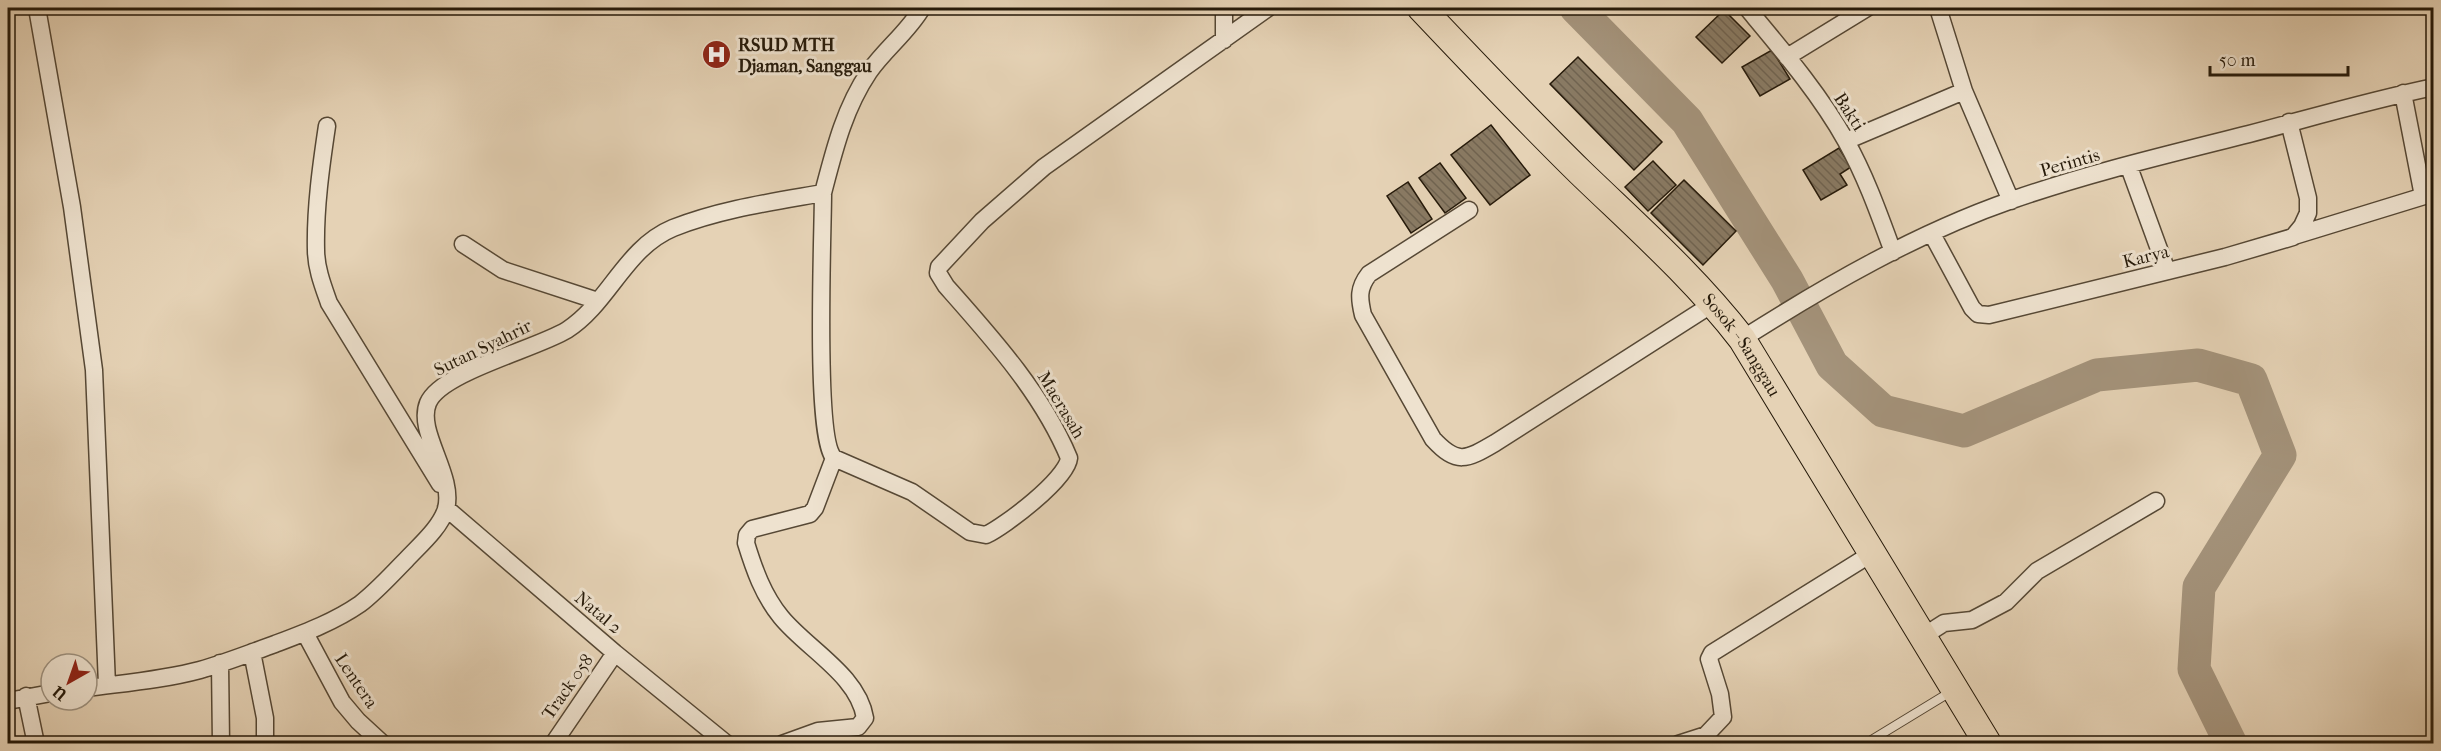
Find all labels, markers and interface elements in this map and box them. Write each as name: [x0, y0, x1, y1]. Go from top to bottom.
place label: RSUD MTH Djaman, Sanggau: [738, 35, 873, 77]
hospital icon: RSUD MTH Djaman, Sanggau: [701, 39, 733, 71]
scale bar: [2210, 39, 2348, 77]
text: 50 m: [2219, 50, 2256, 71]
street label: Bakti: [1829, 89, 1869, 136]
street label: Perintis: [2038, 144, 2103, 182]
street label: Karya: [2121, 241, 2172, 273]
street label: Sosok - Sanggau: [1698, 289, 1785, 400]
street label: Sutan Syahrir: [431, 315, 535, 381]
street label: Maerasah: [1033, 368, 1089, 442]
street label: Natal 2: [570, 587, 626, 639]
street label: Lentera: [330, 650, 382, 713]
street label: Track 058: [538, 650, 598, 724]
north arrow: [39, 652, 99, 712]
text: U: [48, 681, 71, 705]

